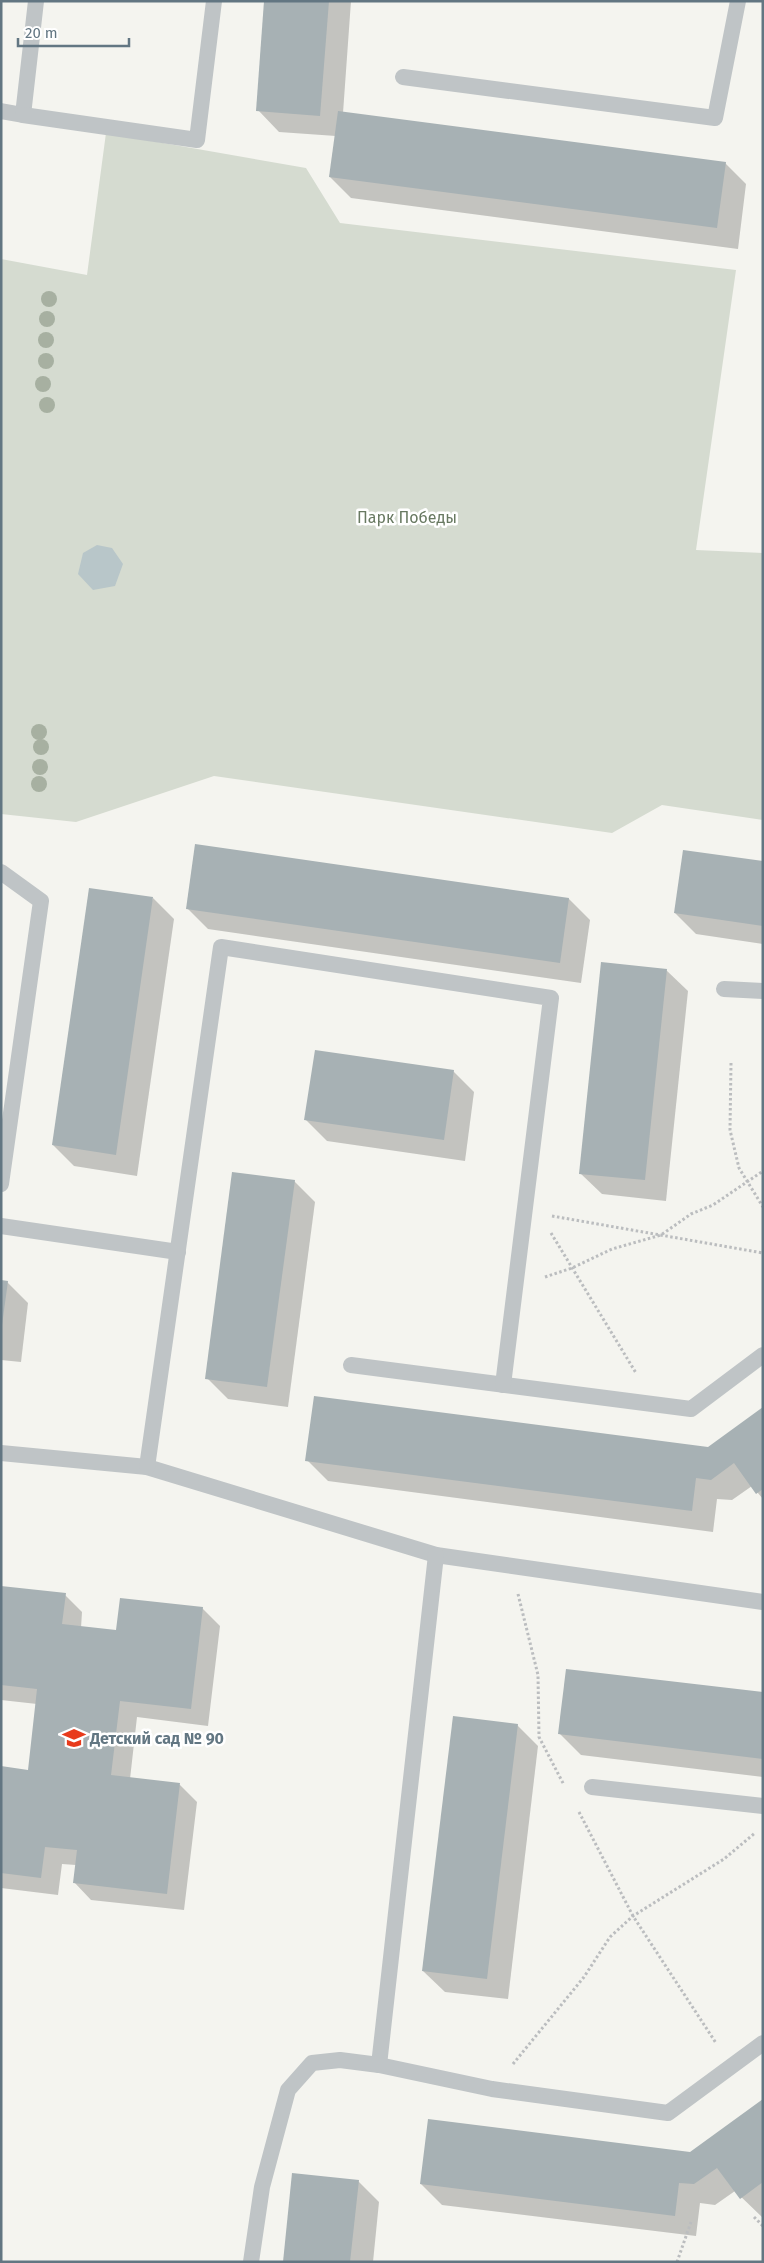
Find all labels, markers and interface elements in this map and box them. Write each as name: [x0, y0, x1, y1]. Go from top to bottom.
scale bar: [18, 15, 129, 47]
text: 20 m: [25, 24, 58, 42]
park label: Парк Победы: [357, 508, 457, 527]
school or university icon: Детский сад № 90: [61, 1725, 87, 1751]
place label: Детский сад № 90: [89, 1729, 224, 1748]

